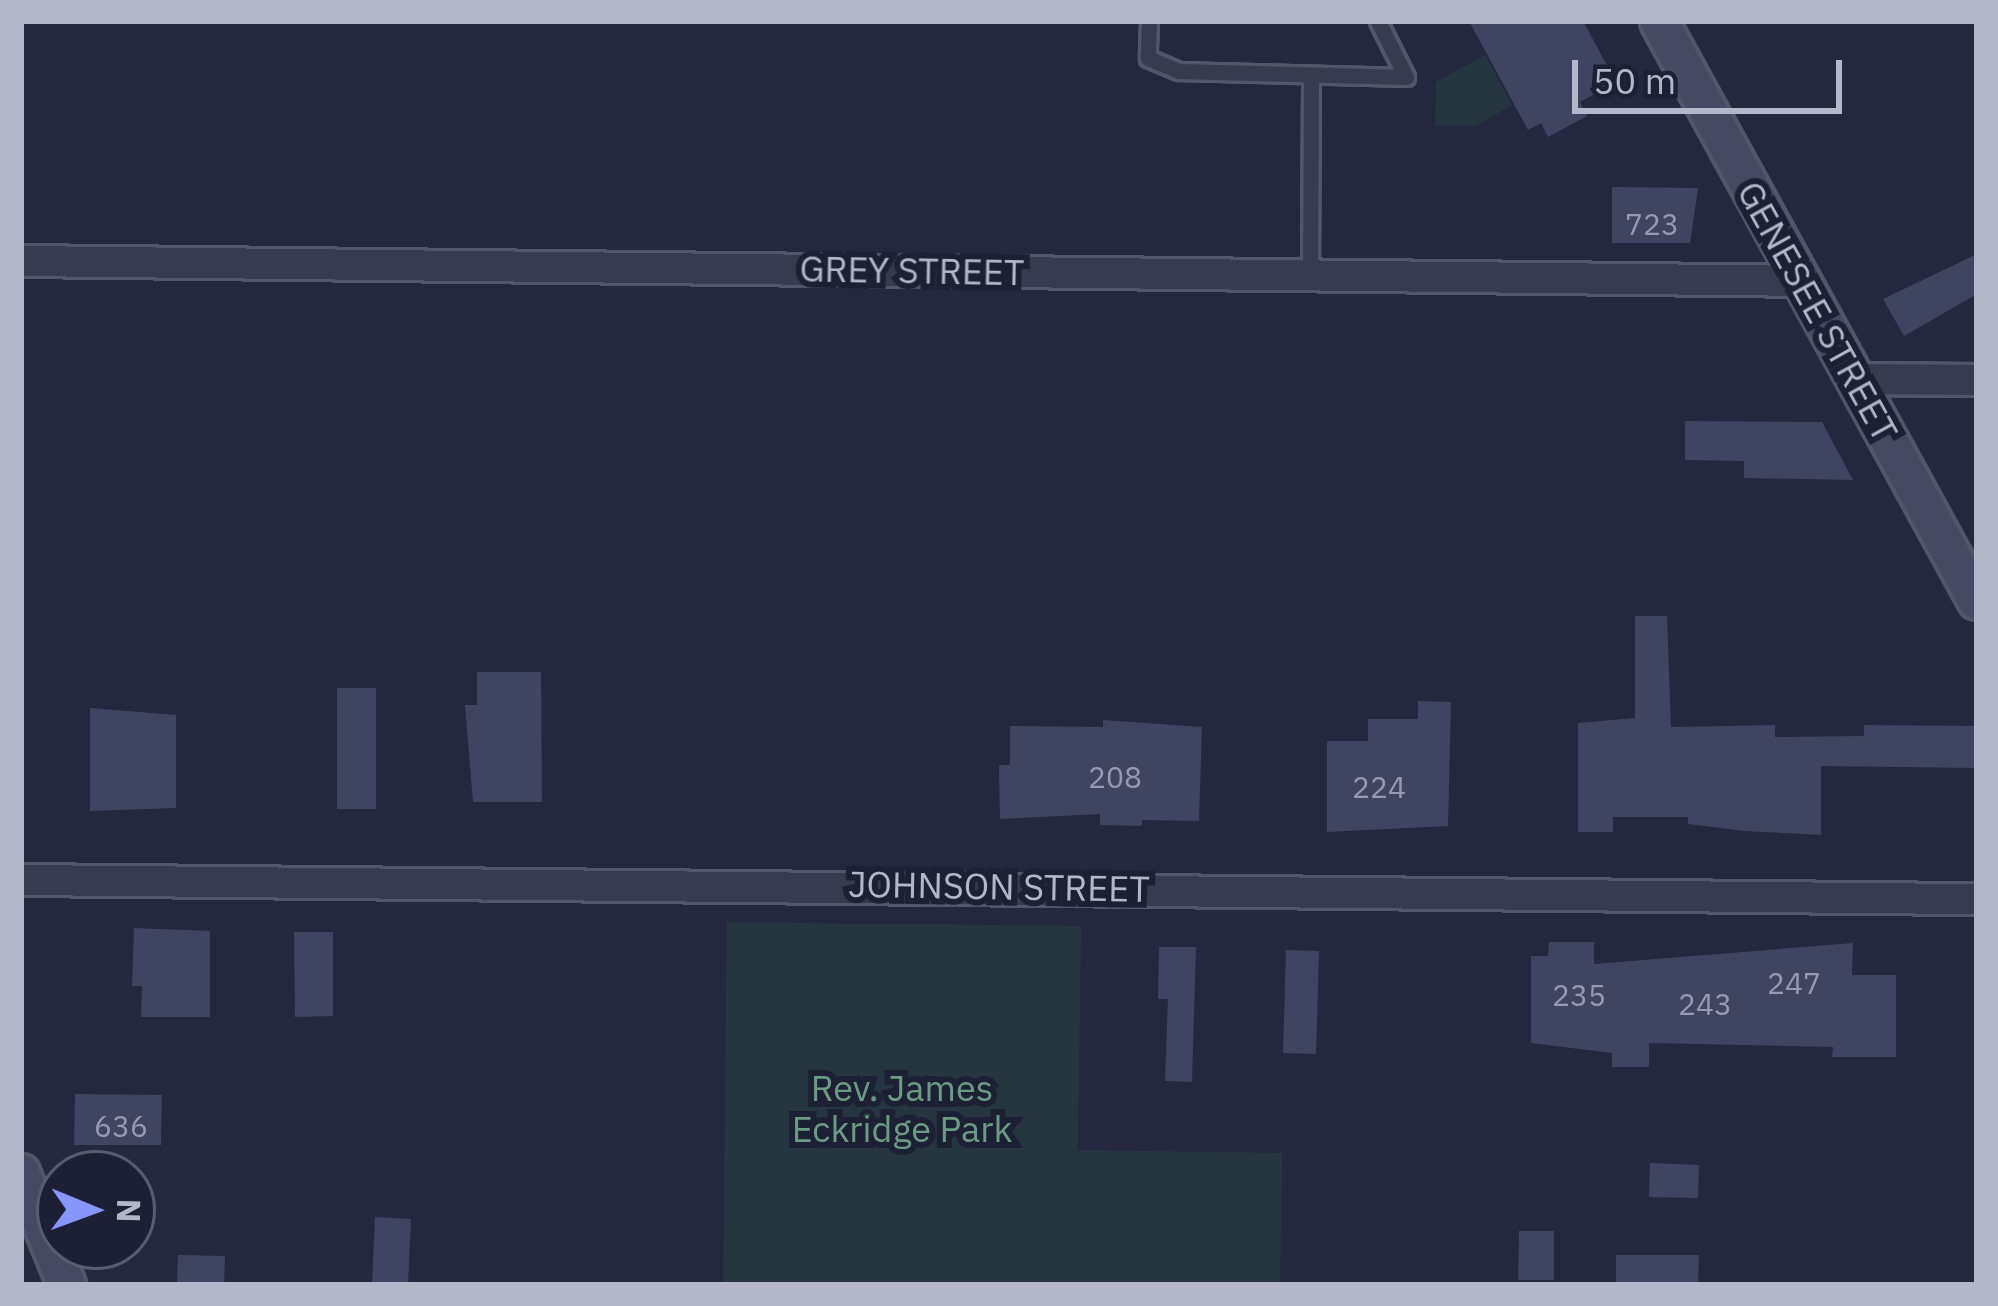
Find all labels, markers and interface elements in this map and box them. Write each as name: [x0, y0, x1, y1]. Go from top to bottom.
scale bar: [1578, 36, 1848, 110]
text: 50 m: [1593, 57, 1676, 104]
street label: GENESEE STREET: [1729, 173, 1907, 449]
house number: 723: [1625, 206, 1679, 242]
street label: GREY STREET: [799, 246, 1025, 294]
house number: 208: [1088, 759, 1142, 795]
house number: 224: [1352, 769, 1406, 805]
street label: JOHNSON STREET: [848, 862, 1150, 910]
house number: 247: [1767, 965, 1821, 1001]
house number: 235: [1552, 977, 1606, 1013]
house number: 243: [1678, 986, 1732, 1022]
park label: Rev. James Eckridge Park: [792, 1065, 1012, 1150]
house number: 636: [94, 1108, 148, 1144]
north arrow: [36, 1150, 156, 1270]
text: N: [108, 1198, 151, 1223]

